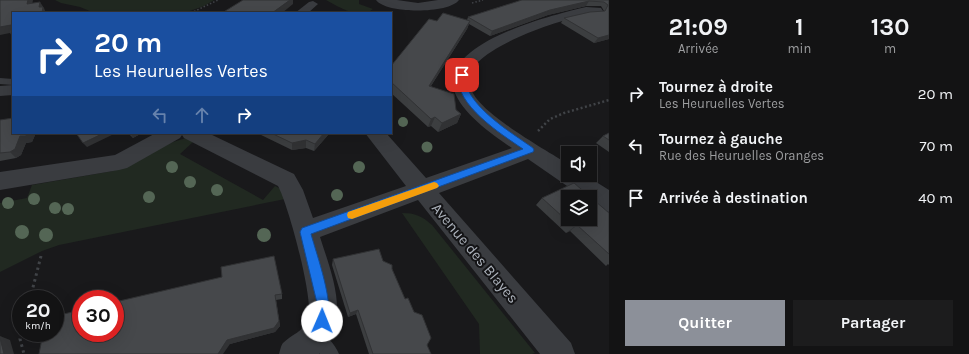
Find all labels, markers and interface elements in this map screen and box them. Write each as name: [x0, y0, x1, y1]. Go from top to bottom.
text: 21:09: [669, 13, 728, 41]
text: 1: [795, 13, 804, 41]
text: 130: [871, 13, 909, 41]
text: 20 m: [94, 26, 162, 59]
icon: right: [28, 28, 80, 80]
text: Arrivée: [678, 41, 719, 56]
text: min: [787, 41, 811, 56]
text: m: [884, 41, 896, 56]
pin: [445, 58, 479, 92]
text: Les Heuruelles Vertes: [94, 60, 268, 82]
icon: arrive: [451, 64, 473, 86]
text: Tournez à droite: [659, 78, 773, 96]
icon: right: [625, 83, 647, 105]
text: 20 m: [918, 85, 953, 103]
text: Les Heuruelles Vertes: [659, 96, 785, 111]
icon: left: [149, 104, 171, 126]
icon: ahead: [191, 104, 213, 126]
icon: right: [233, 104, 255, 126]
text: Tournez à gauche: [659, 130, 783, 148]
icon: left: [625, 135, 647, 157]
text: 70 m: [919, 137, 953, 155]
map controls: [561, 146, 597, 226]
button: sound: [561, 146, 597, 182]
text: Rue des Heuruelles Oranges: [659, 148, 824, 163]
icon: arrive: [625, 187, 647, 209]
text: Arrivée à destination: [659, 189, 808, 207]
text: 40 m: [918, 189, 953, 207]
button: layers: [561, 190, 597, 226]
street label: Avenue des Blayes: [428, 199, 522, 307]
speed limit sign: 30: [72, 290, 124, 342]
text: 20: [26, 299, 50, 322]
position arrow: [301, 300, 343, 342]
button: Quitter: [625, 300, 785, 346]
button: Partager: [793, 300, 953, 346]
text: km/h: [25, 320, 51, 332]

